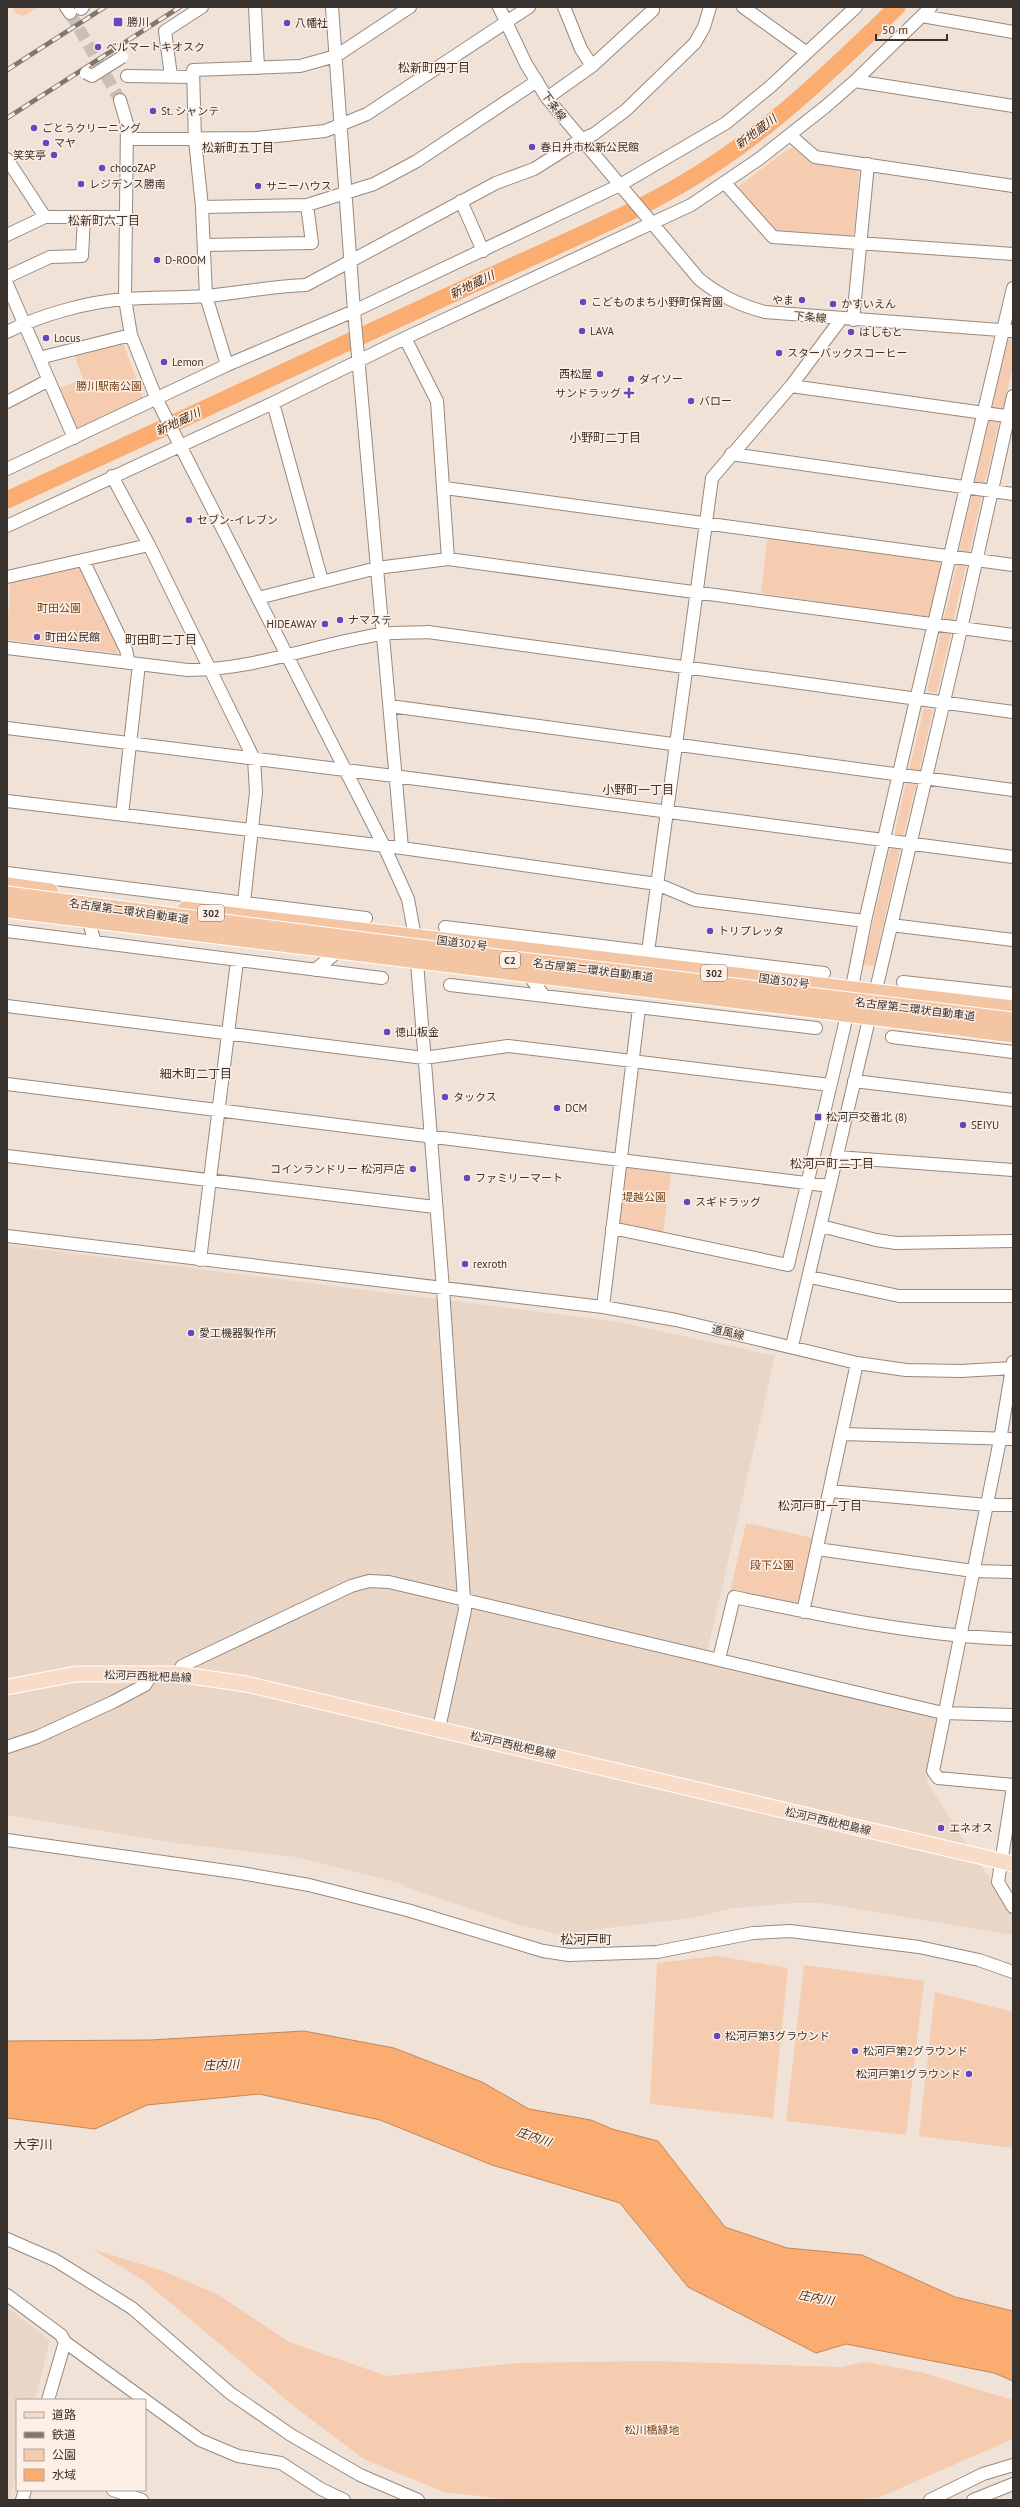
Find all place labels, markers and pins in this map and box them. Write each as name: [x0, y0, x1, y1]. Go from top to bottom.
place label: 勝川: [127, 15, 149, 29]
marker: 勝川: [112, 16, 124, 28]
place label: 八幡社: [295, 16, 328, 30]
marker: 八幡社: [282, 18, 292, 28]
place label: ベルマートキオスク: [106, 40, 205, 54]
marker: ベルマートキオスク: [93, 42, 103, 52]
place label: St. シャンテ: [161, 104, 219, 118]
marker: St. シャンテ: [148, 106, 158, 116]
place label: ごとうクリーニング: [42, 121, 141, 135]
marker: ごとうクリーニング: [29, 123, 39, 133]
place label: マヤ: [54, 136, 76, 150]
marker: マヤ: [41, 138, 51, 148]
place label: 春日井市松新公民館: [540, 140, 639, 154]
marker: 春日井市松新公民館: [527, 142, 537, 152]
place label: 笑笑亭: [13, 148, 46, 162]
marker: 笑笑亭: [49, 150, 59, 160]
place label: chocoZAP: [110, 161, 156, 175]
marker: chocoZAP: [97, 163, 107, 173]
place label: レジデンス勝南: [89, 177, 166, 191]
marker: レジデンス勝南: [76, 179, 86, 189]
place label: サニーハウス: [266, 179, 332, 193]
marker: サニーハウス: [253, 181, 263, 191]
place label: D-ROOM: [165, 253, 206, 267]
marker: D-ROOM: [152, 255, 162, 265]
place label: やま: [772, 293, 794, 307]
place label: こどものまち小野町保育園: [591, 295, 723, 309]
marker: やま: [797, 295, 807, 305]
marker: こどものまち小野町保育園: [578, 297, 588, 307]
place label: かすいえん: [841, 297, 896, 311]
marker: かすいえん: [828, 299, 838, 309]
place label: LAVA: [590, 324, 614, 338]
place label: はしもと: [859, 325, 903, 339]
marker: LAVA: [577, 326, 587, 336]
marker: はしもと: [846, 327, 856, 337]
place label: Locus: [54, 331, 81, 345]
marker: Locus: [41, 333, 51, 343]
place label: スターバックスコーヒー: [787, 346, 908, 360]
marker: スターバックスコーヒー: [774, 348, 784, 358]
place label: Lemon: [172, 355, 203, 369]
marker: Lemon: [159, 357, 169, 367]
place label: 西松屋: [559, 367, 592, 381]
marker: 西松屋: [595, 369, 605, 379]
place label: ダイソー: [639, 372, 683, 386]
marker: ダイソー: [626, 374, 636, 384]
place label: サンドラッグ: [555, 386, 621, 400]
marker: サンドラッグ: [624, 388, 634, 398]
place label: バロー: [699, 394, 732, 408]
marker: バロー: [686, 396, 696, 406]
place label: セブン-イレブン: [197, 513, 278, 527]
marker: セブン-イレブン: [184, 515, 194, 525]
place label: ナマステ: [348, 613, 392, 627]
marker: ナマステ: [335, 615, 345, 625]
place label: HIDEAWAY: [267, 617, 318, 631]
marker: HIDEAWAY: [320, 619, 330, 629]
place label: 町田公民館: [45, 630, 100, 644]
marker: 町田公民館: [32, 632, 42, 642]
place label: トリプレッタ: [718, 924, 784, 938]
marker: トリプレッタ: [705, 926, 715, 936]
place label: 徳山板金: [395, 1025, 439, 1039]
marker: 徳山板金: [382, 1027, 392, 1037]
place label: タックス: [453, 1090, 497, 1104]
marker: タックス: [440, 1092, 450, 1102]
place label: DCM: [565, 1101, 587, 1115]
marker: DCM: [552, 1103, 562, 1113]
place label: 松河戸交番北 (8): [826, 1110, 907, 1124]
marker: 松河戸交番北 (8): [813, 1112, 823, 1122]
place label: SEIYU: [971, 1118, 999, 1132]
marker: SEIYU: [958, 1120, 968, 1130]
place label: コインランドリー 松河戸店: [270, 1162, 405, 1176]
marker: コインランドリー 松河戸店: [408, 1164, 418, 1174]
place label: ファミリーマート: [475, 1171, 563, 1185]
marker: ファミリーマート: [462, 1173, 472, 1183]
place label: スギドラッグ: [695, 1195, 761, 1209]
marker: スギドラッグ: [682, 1197, 692, 1207]
place label: rexroth: [473, 1257, 507, 1271]
marker: rexroth: [460, 1259, 470, 1269]
place label: 愛工機器製作所: [199, 1326, 277, 1340]
marker: 愛工機器製作所: [186, 1328, 196, 1338]
place label: エネオス: [949, 1821, 993, 1835]
marker: エネオス: [936, 1823, 946, 1833]
place label: 松河戸第3グラウンド: [725, 2029, 830, 2043]
marker: 松河戸第3グラウンド: [712, 2031, 722, 2041]
place label: 松河戸第2グラウンド: [863, 2044, 968, 2058]
marker: 松河戸第2グラウンド: [850, 2046, 860, 2056]
place label: 松河戸第1グラウンド: [856, 2067, 961, 2081]
marker: 松河戸第1グラウンド: [964, 2069, 974, 2079]

